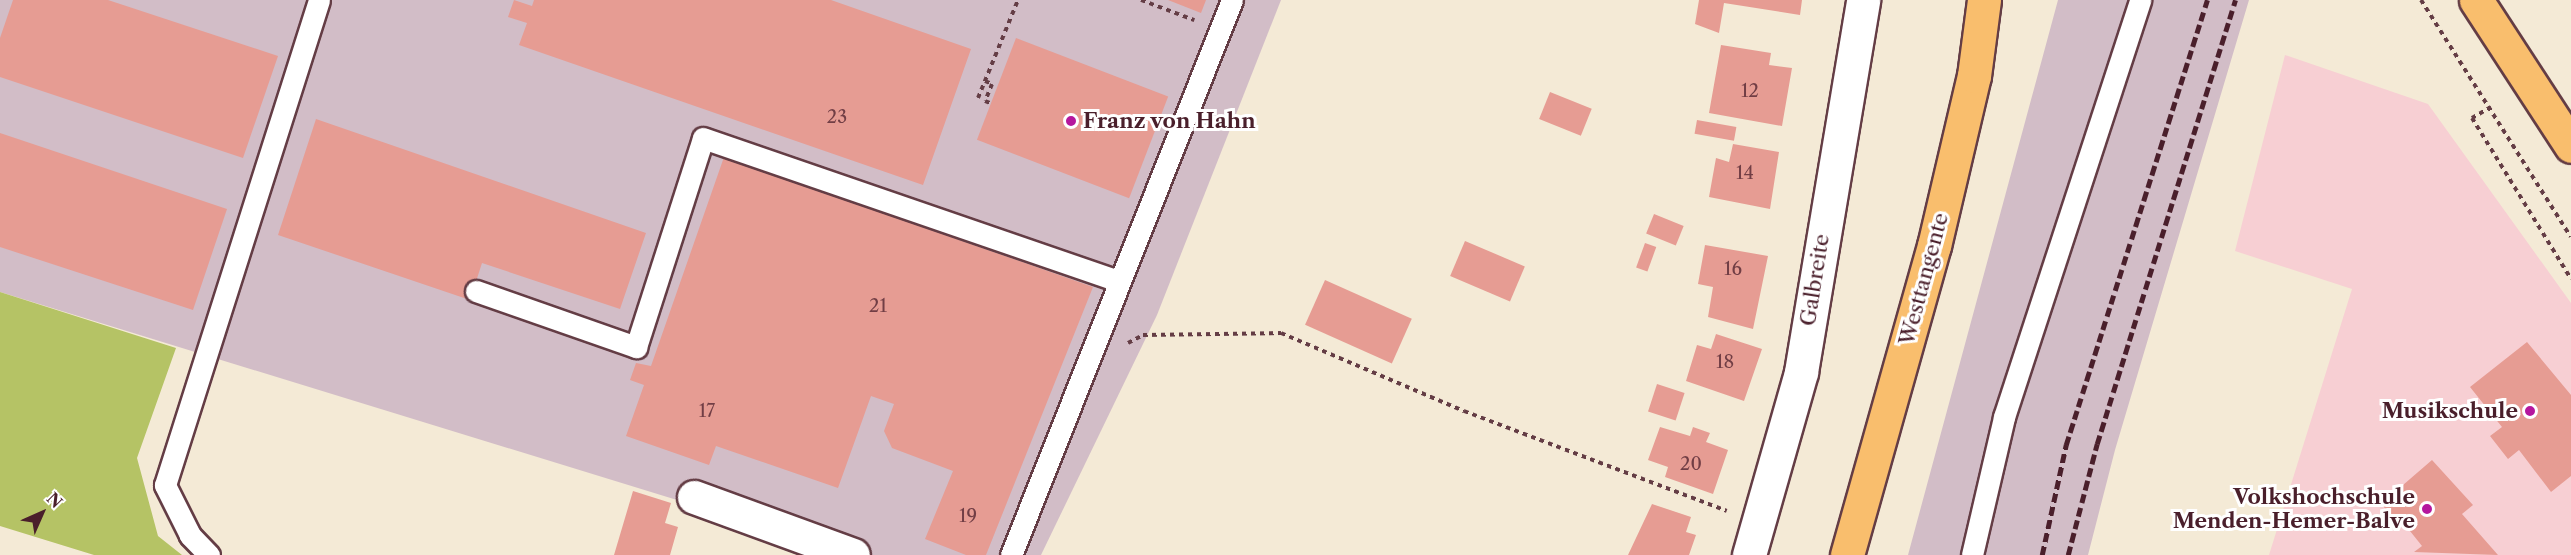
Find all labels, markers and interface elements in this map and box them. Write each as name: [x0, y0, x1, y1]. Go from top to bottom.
house number: 12: [1741, 80, 1759, 102]
house number: 23: [827, 106, 847, 128]
place label: Franz von Hahn: [1083, 108, 1256, 134]
marker: Franz von Hahn: [1064, 114, 1078, 128]
house number: 14: [1736, 162, 1754, 184]
street label: Westtangente: [1894, 210, 1954, 348]
street label: Galbreite: [1795, 232, 1835, 328]
house number: 16: [1724, 258, 1742, 280]
house number: 21: [869, 295, 887, 317]
house number: 18: [1716, 351, 1734, 373]
place label: Musikschule: [2382, 398, 2518, 424]
house number: 17: [699, 400, 715, 422]
marker: Musikschule: [2523, 404, 2537, 418]
house number: 20: [1680, 453, 1702, 475]
north arrow: [12, 483, 72, 543]
place label: Volkshochschule Menden-Hemer-Balve: [2173, 484, 2415, 534]
text: N: [43, 488, 67, 512]
marker: Volkshochschule Menden-Hemer-Balve: [2420, 502, 2434, 516]
house number: 19: [959, 505, 977, 527]

